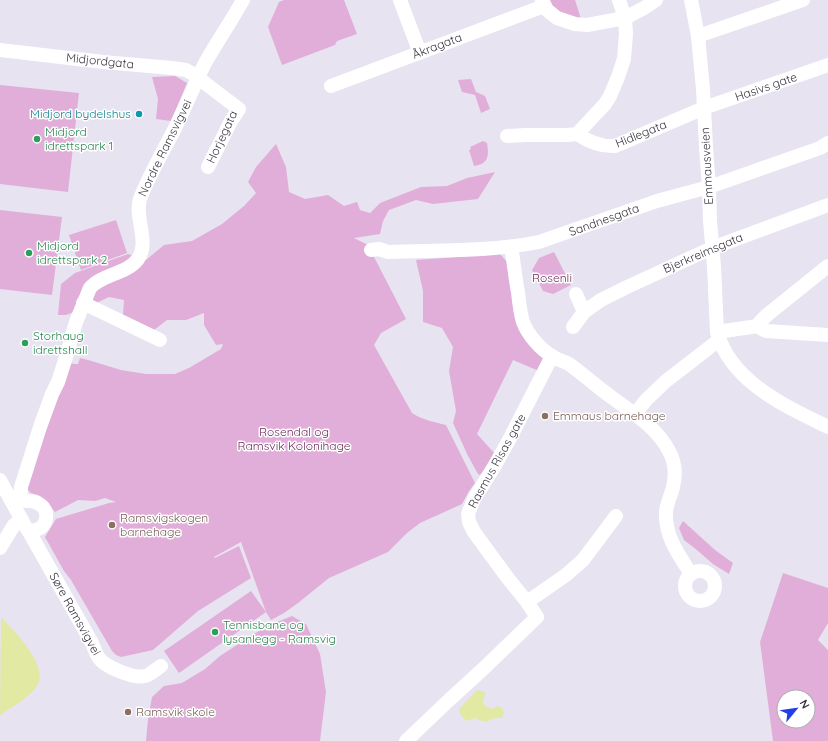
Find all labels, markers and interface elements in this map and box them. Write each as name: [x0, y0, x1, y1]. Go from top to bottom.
street label: Åkragata: [410, 29, 464, 62]
street label: Midjordgata: [65, 49, 135, 72]
street label: Hasivs gate: [733, 69, 799, 104]
street label: Nordre Ramsvigvei: [135, 97, 195, 199]
place label: Midjord bydelshus: [30, 106, 131, 121]
street label: Horjegata: [203, 108, 240, 166]
marker: Midjord bydelshus: [134, 109, 144, 119]
street label: Hidlegata: [613, 116, 669, 151]
place label: Midjord idrettspark 1: [45, 124, 113, 153]
street label: Emmausveien: [697, 127, 716, 205]
marker: Midjord idrettspark 1: [32, 134, 42, 144]
street label: Sandnesgata: [567, 200, 641, 239]
street label: Bjerkreimsgata: [661, 229, 745, 276]
place label: Midjord idrettspark 2: [37, 238, 108, 267]
marker: Midjord idrettspark 2: [24, 248, 34, 258]
park label: Rosenli: [532, 270, 572, 285]
place label: Storhaug idrettshall: [33, 328, 88, 357]
marker: Storhaug idrettshall: [20, 338, 30, 348]
place label: Emmaus barnehage: [553, 408, 666, 423]
street label: Rasmus Risas gate: [464, 411, 529, 511]
marker: Emmaus barnehage: [540, 411, 550, 421]
park label: Rosendal og Ramsvik Kolonihage: [237, 424, 351, 453]
place label: Ramsvigskogen barnehage: [120, 510, 208, 539]
marker: Ramsvigskogen barnehage: [107, 520, 117, 530]
street label: Søre Ramsvigvei: [46, 570, 104, 658]
place label: Tennisbane og lysanlegg - Ramsvig: [223, 617, 336, 646]
marker: Tennisbane og lysanlegg - Ramsvig: [210, 627, 220, 637]
north arrow: [776, 689, 816, 729]
text: N: [797, 697, 813, 711]
place label: Ramsvik skole: [136, 704, 215, 719]
marker: Ramsvik skole: [123, 707, 133, 717]

